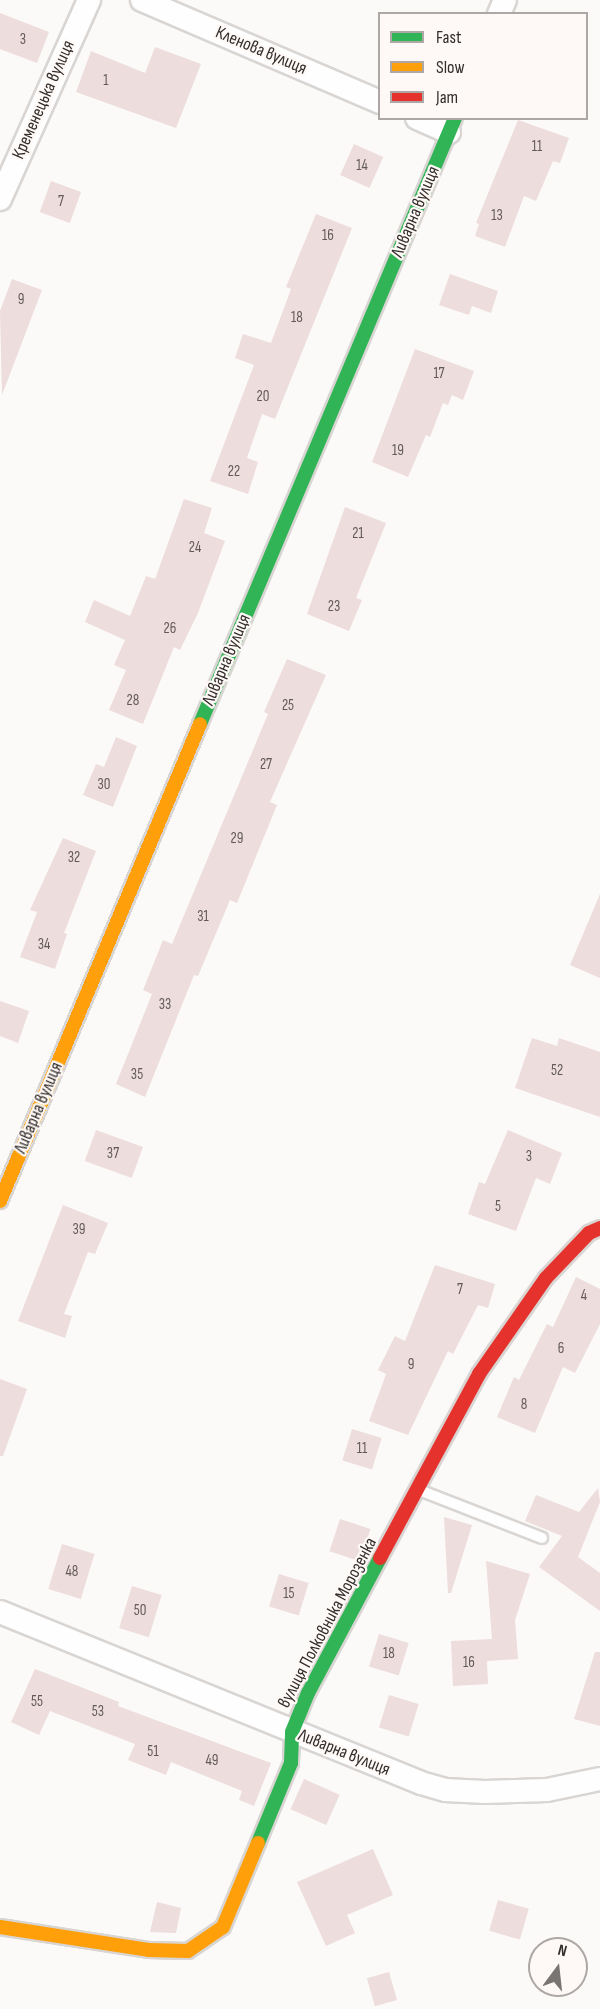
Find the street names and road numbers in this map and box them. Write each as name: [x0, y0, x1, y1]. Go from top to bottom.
street label: Кленова вулиця: [212, 22, 310, 80]
street label: Кременецька вулиця: [8, 37, 80, 163]
street label: Ливарна вулиця: [387, 163, 445, 261]
street label: Ливарна вулиця: [198, 611, 256, 709]
street label: Ливарна вулиця: [10, 1059, 68, 1157]
street label: вулиця Полковника Морозенка: [274, 1534, 382, 1712]
street label: Ливарна вулиця: [295, 1725, 393, 1781]

